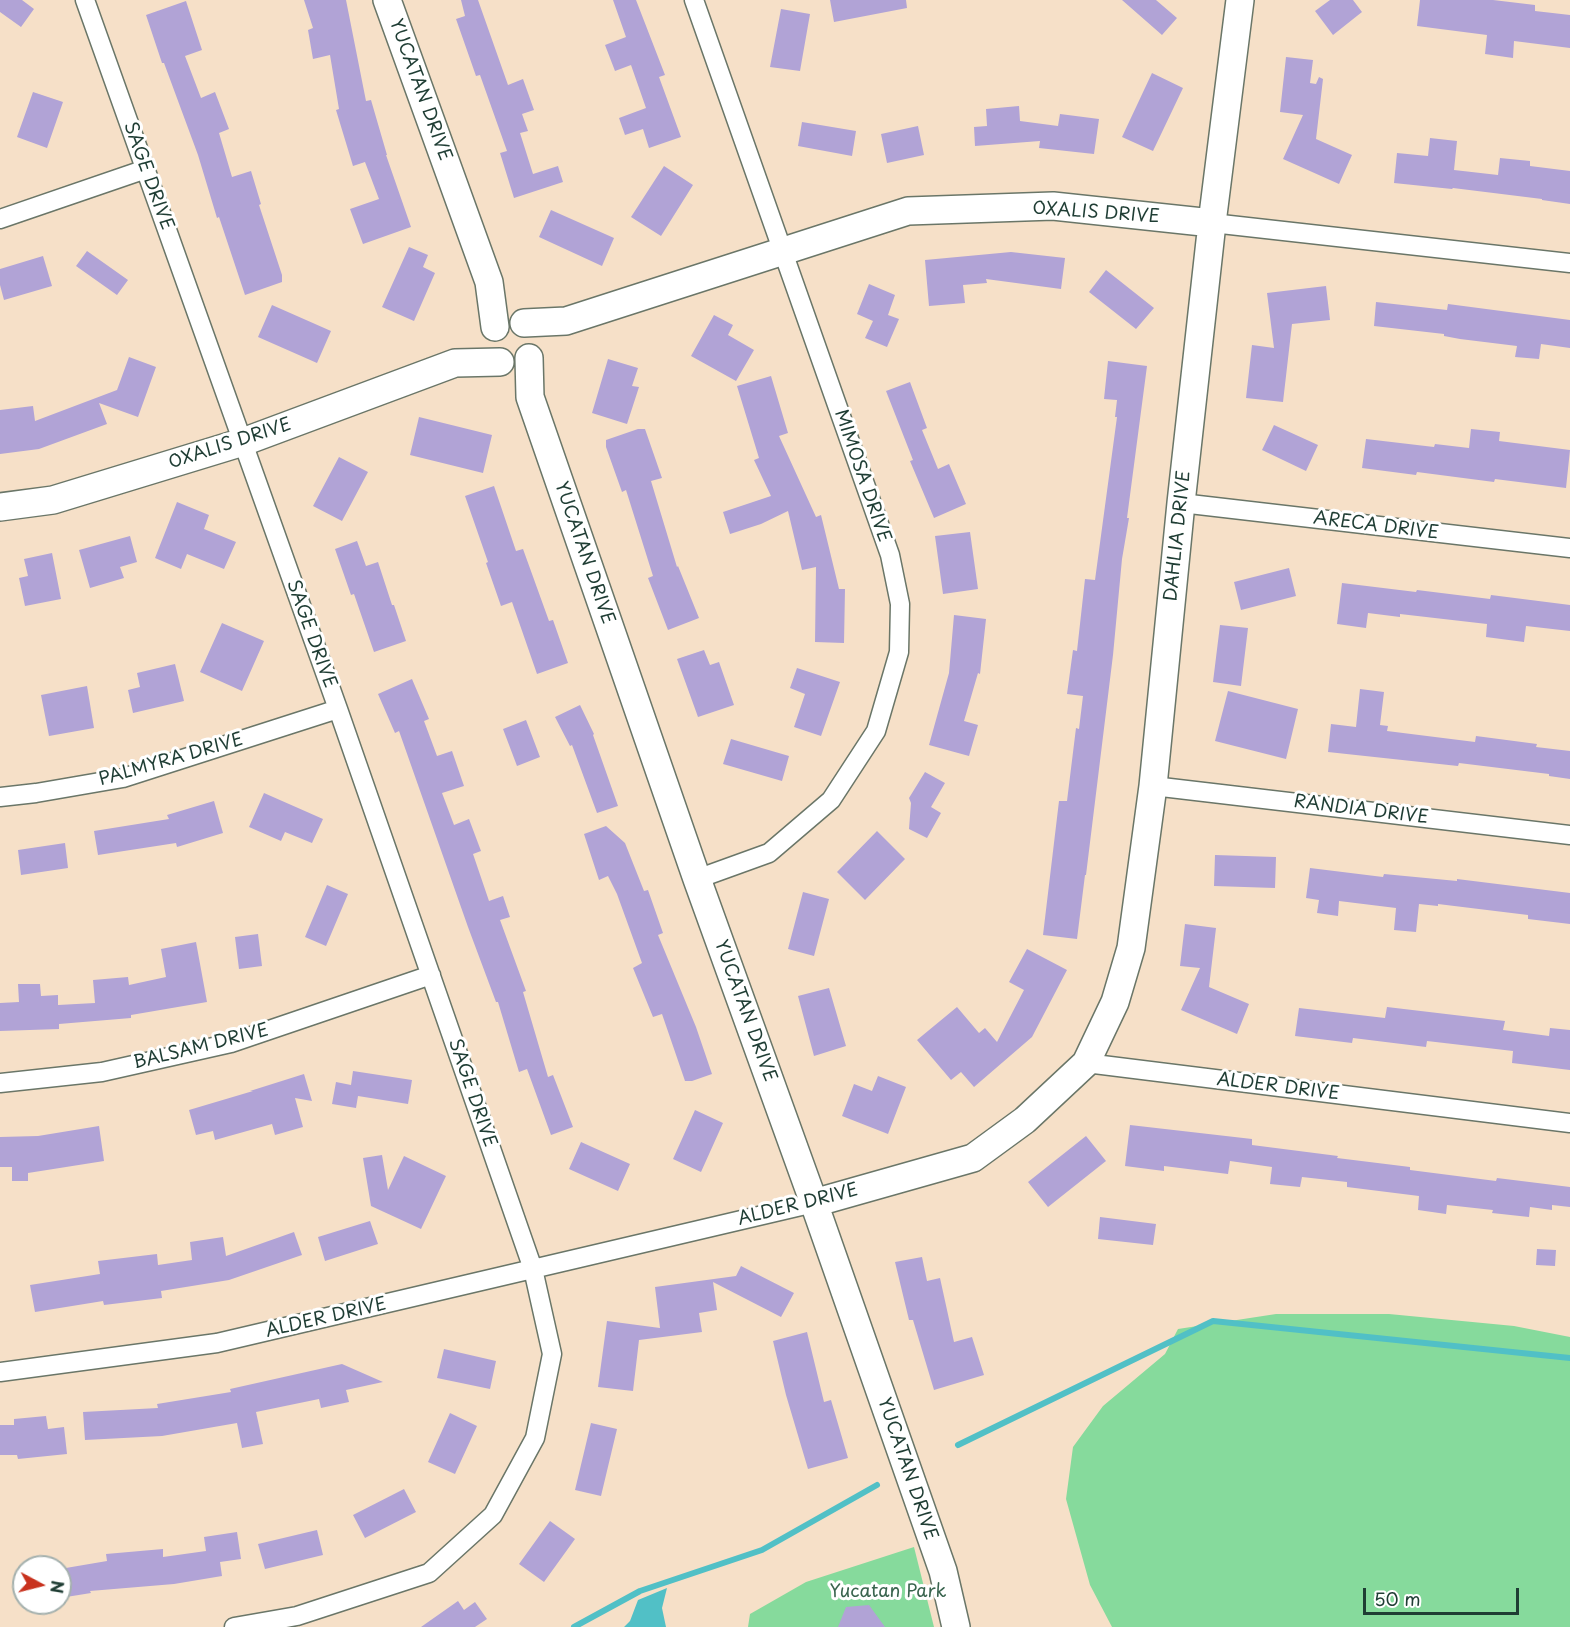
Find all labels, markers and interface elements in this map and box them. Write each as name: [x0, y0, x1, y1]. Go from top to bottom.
street label: YUCATAN DRIVE: [384, 16, 456, 164]
street label: SAGE DRIVE: [118, 119, 178, 233]
street label: OXALIS DRIVE: [1032, 198, 1160, 228]
street label: MIMOSA DRIVE: [829, 407, 895, 545]
street label: OXALIS DRIVE: [166, 414, 294, 474]
street label: DAHLIA DRIVE: [1160, 470, 1196, 602]
street label: YUCATAN DRIVE: [549, 479, 619, 627]
street label: ARECA DRIVE: [1312, 508, 1440, 544]
street label: SAGE DRIVE: [281, 577, 341, 691]
street label: PALMYRA DRIVE: [96, 729, 246, 791]
street label: RANDIA DRIVE: [1292, 791, 1430, 829]
street label: YUCATAN DRIVE: [709, 937, 781, 1085]
street label: BALSAM DRIVE: [131, 1020, 271, 1074]
street label: SAGE DRIVE: [443, 1036, 501, 1150]
street label: ALDER DRIVE: [1215, 1069, 1341, 1105]
street label: ALDER DRIVE: [735, 1180, 861, 1230]
street label: ALDER DRIVE: [263, 1294, 389, 1342]
street label: YUCATAN DRIVE: [872, 1395, 942, 1543]
north arrow: [12, 1555, 72, 1615]
scale bar: [1366, 1576, 1522, 1614]
text: N: [45, 1579, 71, 1595]
park label: Yucatan Park: [830, 1581, 946, 1603]
text: 50 m: [1374, 1585, 1421, 1612]

